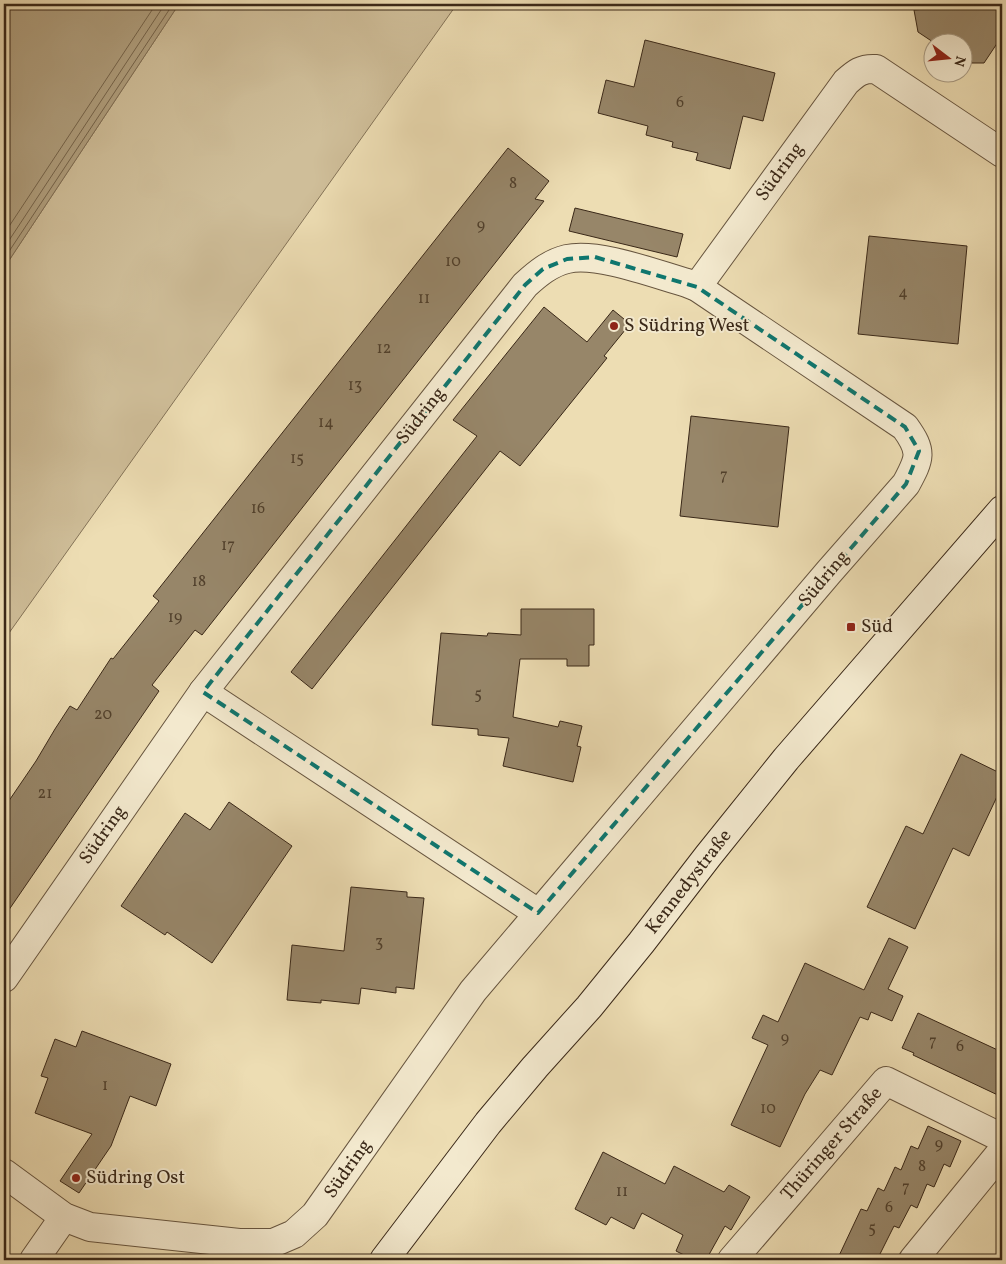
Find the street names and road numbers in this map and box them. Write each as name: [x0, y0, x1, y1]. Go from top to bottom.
street label: Südring: [750, 137, 810, 207]
street label: Südring: [390, 382, 452, 450]
street label: Südring: [793, 545, 855, 613]
street label: Südring: [73, 800, 133, 870]
street label: Kennedystraße: [640, 824, 738, 940]
street label: Thüringer Straße: [775, 1081, 889, 1207]
street label: Südring: [318, 1134, 378, 1204]

